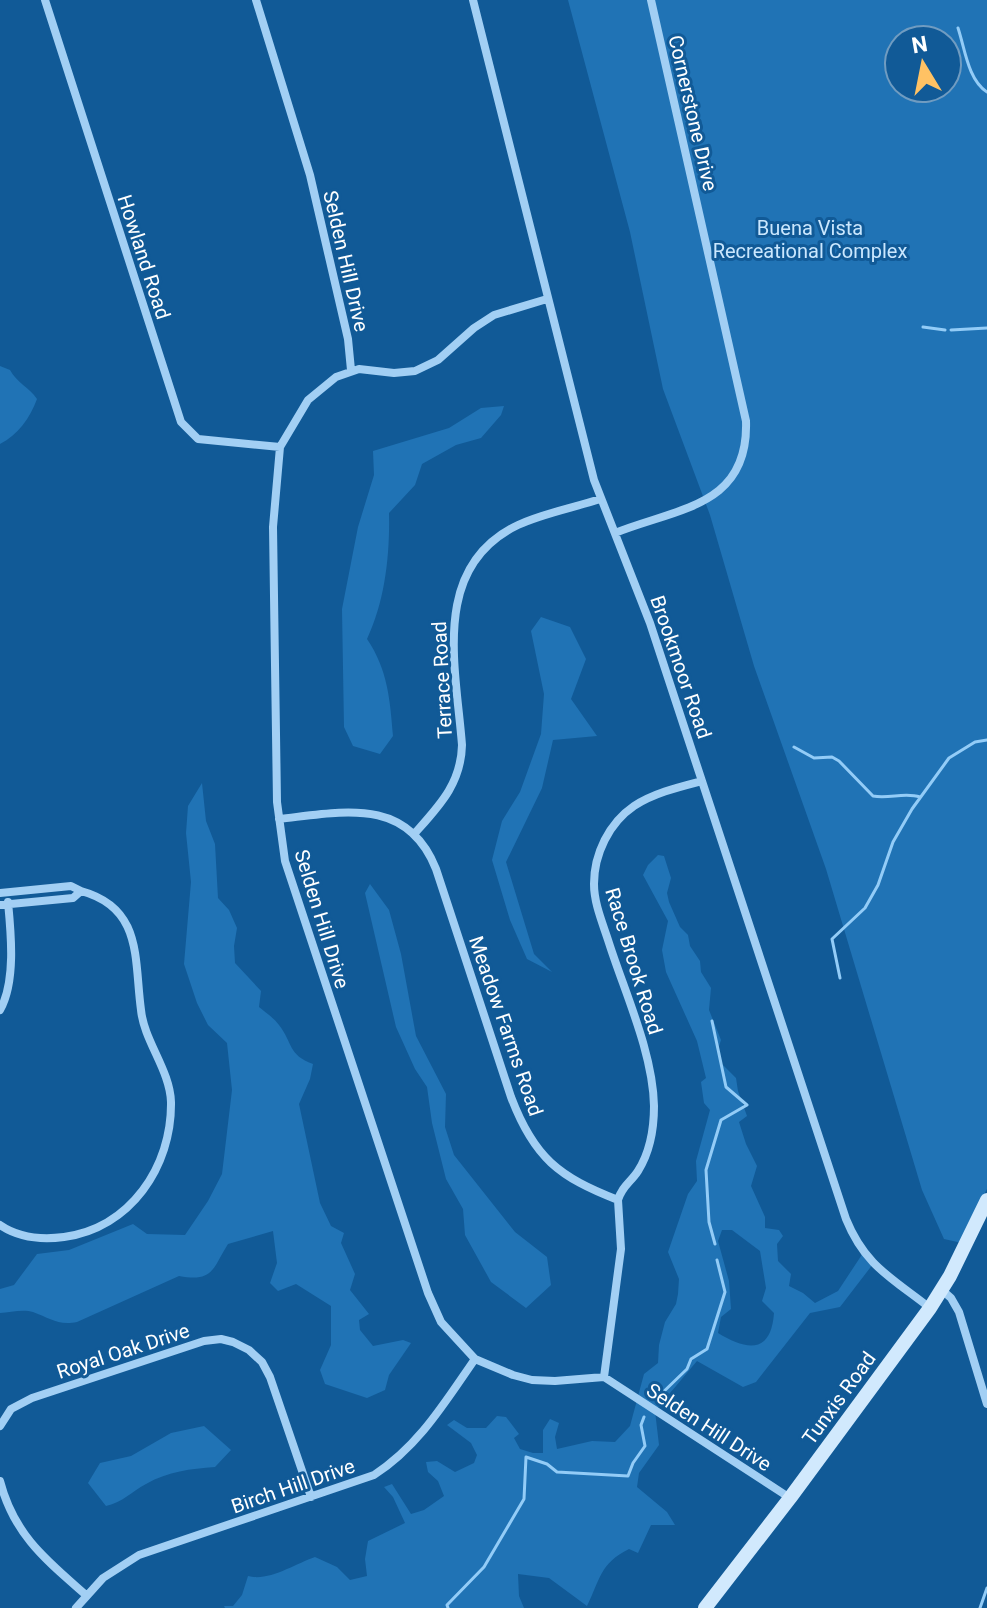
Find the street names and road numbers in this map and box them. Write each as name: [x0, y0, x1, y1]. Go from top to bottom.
street label: Cornerstone Drive: [663, 33, 723, 193]
street label: Selden Hill Drive: [318, 188, 374, 334]
street label: Howland Road: [113, 192, 175, 322]
street label: Brookmoor Road: [645, 592, 717, 742]
street label: Terrace Road: [427, 621, 457, 739]
street label: Selden Hill Drive: [289, 847, 355, 991]
street label: Race Brook Road: [600, 885, 668, 1037]
street label: Meadow Farms Road: [464, 933, 548, 1119]
street label: Royal Oak Drive: [54, 1318, 192, 1384]
street label: Tunxis Road: [797, 1347, 881, 1449]
street label: Selden Hill Drive: [642, 1378, 776, 1476]
street label: Birch Hill Drive: [228, 1454, 358, 1518]

